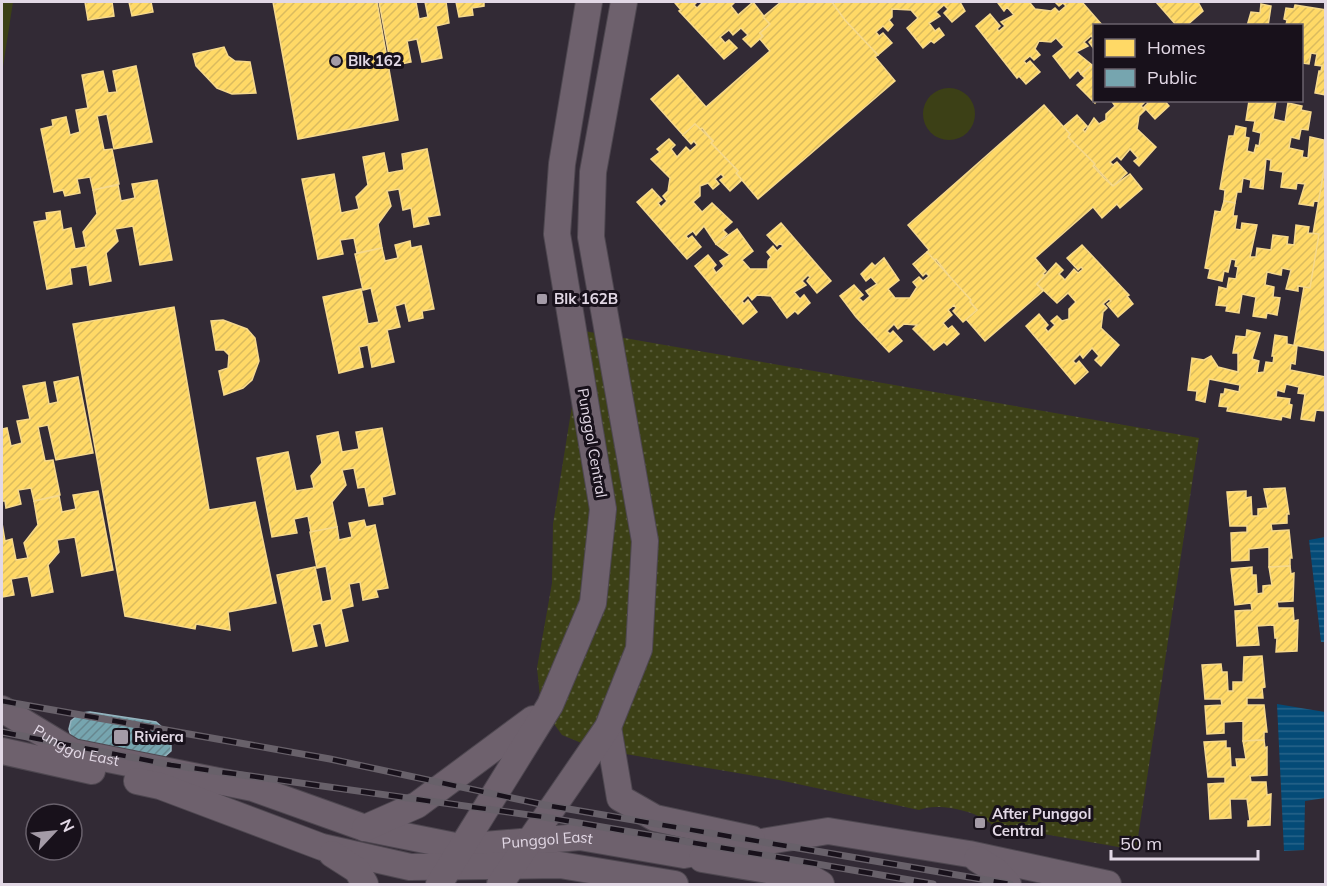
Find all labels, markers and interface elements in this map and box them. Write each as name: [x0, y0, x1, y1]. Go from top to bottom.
legend: [1093, 24, 1303, 102]
text: Homes: [1147, 36, 1206, 59]
place label: Blk 162: [348, 51, 402, 70]
marker: Blk 162: [329, 54, 343, 68]
text: Public: [1147, 66, 1197, 89]
place label: Blk 162B: [554, 289, 618, 308]
marker: Blk 162B: [535, 292, 549, 306]
street label: Punggol Central: [573, 387, 611, 499]
street label: Punggol East: [30, 720, 121, 770]
place label: Riviera: [134, 727, 184, 746]
marker: Riviera: [112, 728, 130, 746]
north arrow: [24, 802, 84, 862]
place label: After Punggol Central: [992, 804, 1091, 840]
text: N: [56, 816, 79, 835]
marker: After Punggol Central: [973, 816, 987, 830]
scale bar: [1111, 823, 1258, 861]
street label: Punggol East: [501, 827, 595, 852]
text: 50 m: [1120, 832, 1162, 855]

